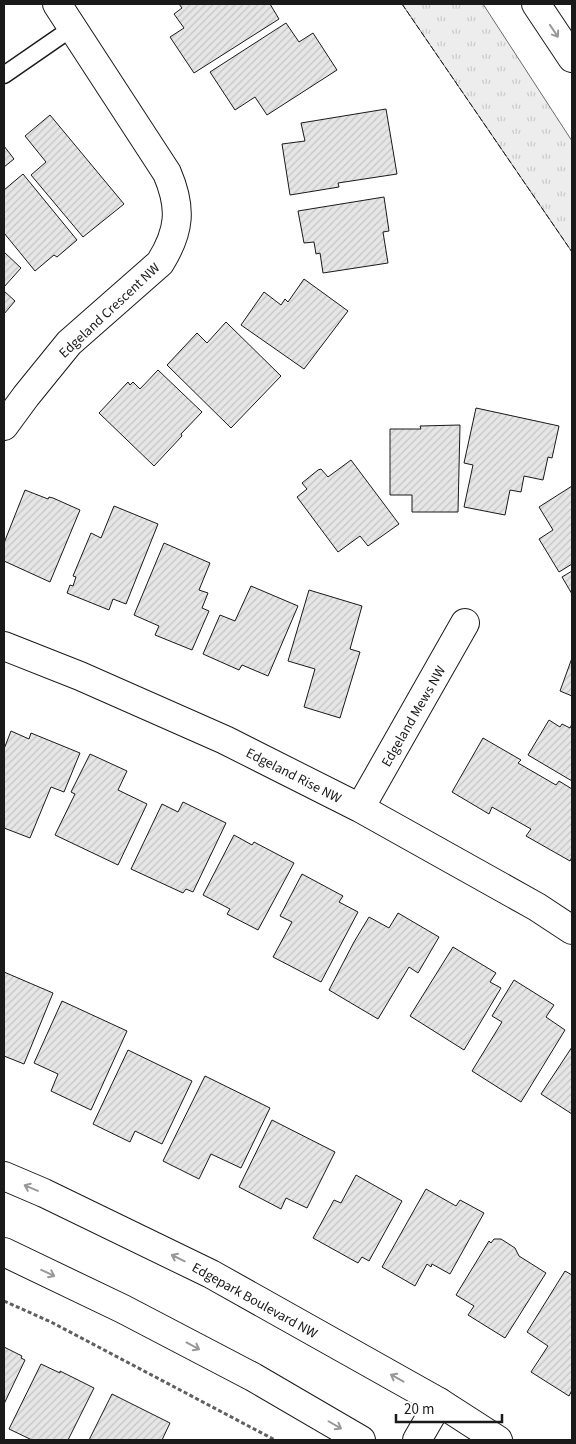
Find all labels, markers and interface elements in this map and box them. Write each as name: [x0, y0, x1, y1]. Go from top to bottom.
one-way arrow: [549, 24, 559, 38]
street label: Edgeland Crescent NW: [55, 259, 165, 363]
street label: Edgeland Mews NW: [377, 662, 451, 771]
street label: Edgeland Rise NW: [242, 743, 345, 809]
one-way arrow: [24, 1182, 39, 1192]
one-way arrow: [171, 1253, 186, 1263]
street label: Edgepark Boulevard NW: [188, 1258, 321, 1344]
one-way arrow: [40, 1269, 55, 1278]
one-way arrow: [185, 1342, 200, 1351]
one-way arrow: [390, 1373, 405, 1383]
scale bar: [396, 1392, 502, 1424]
text: 20 m: [404, 1399, 434, 1420]
one-way arrow: [327, 1420, 342, 1430]

